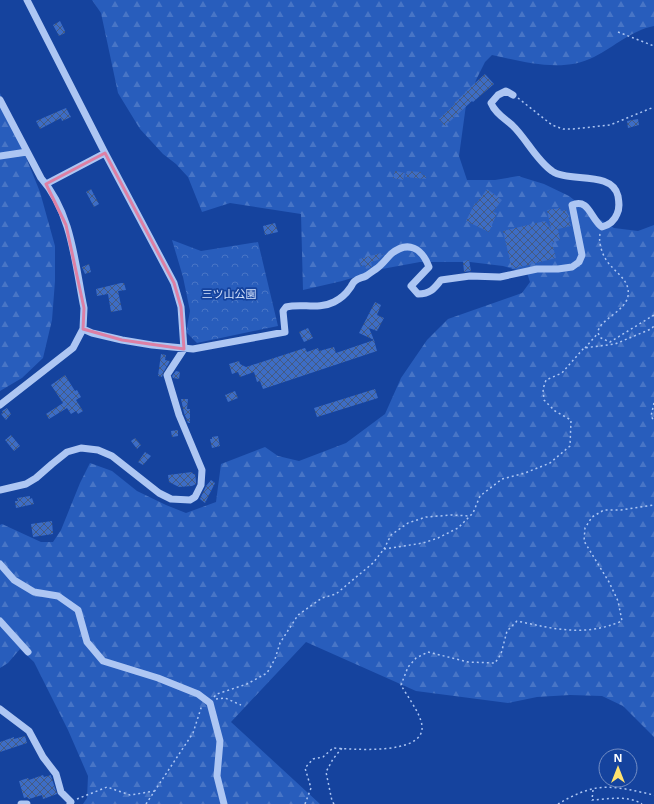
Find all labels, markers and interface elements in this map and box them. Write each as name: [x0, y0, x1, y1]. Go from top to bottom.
park label: 三ツ山公園: [202, 286, 257, 301]
north arrow: [598, 748, 638, 788]
text: N: [614, 750, 622, 765]

